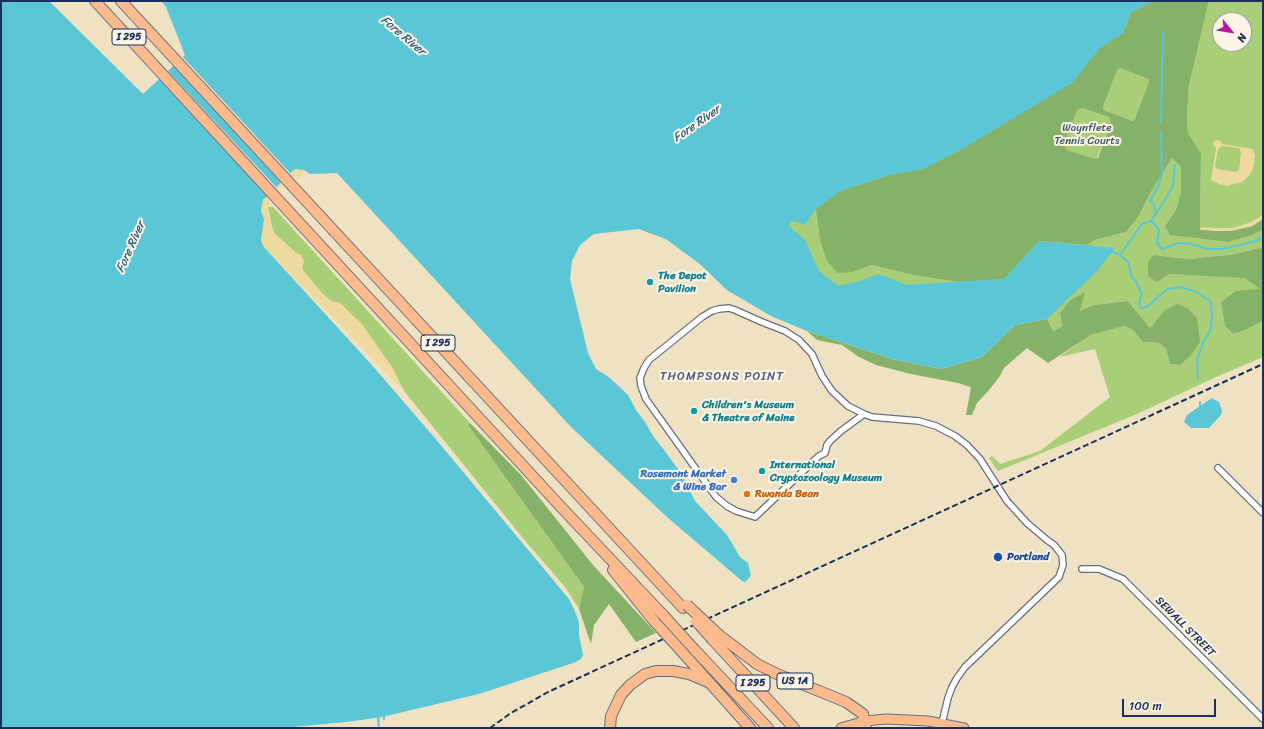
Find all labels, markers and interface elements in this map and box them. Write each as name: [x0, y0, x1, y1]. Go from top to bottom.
north arrow: [1212, 12, 1252, 52]
water label: Fore River: [378, 13, 428, 59]
road number: I 295: [112, 29, 146, 45]
text: N: [1232, 30, 1252, 46]
water label: Fore River: [671, 103, 723, 145]
park label: Waynflete Tennis Courts: [1054, 121, 1120, 147]
water label: Fore River: [113, 219, 149, 275]
place label: The Depot Pavilion: [658, 269, 707, 295]
marker: The Depot Pavilion: [645, 277, 655, 287]
road number: I 295: [421, 335, 455, 351]
district label: THOMPSONS POINT: [661, 370, 783, 384]
place label: Children's Museum & Theatre of Maine: [702, 398, 794, 424]
marker: Children's Museum & Theatre of Maine: [689, 406, 699, 416]
place label: International Cryptozoology Museum: [770, 458, 882, 484]
marker: International Cryptozoology Museum: [757, 466, 767, 476]
place label: Rosemont Market & Wine Bar: [641, 467, 726, 493]
marker: Rosemont Market & Wine Bar: [729, 475, 739, 485]
place label: Rwanda Bean: [755, 487, 819, 501]
marker: Rwanda Bean: [742, 489, 752, 499]
place label: Portland: [1007, 550, 1049, 564]
marker: Portland: [992, 551, 1004, 563]
street label: SEWALL STREET: [1152, 594, 1218, 660]
road number: US 1A: [777, 673, 813, 689]
road number: I 295: [736, 675, 770, 691]
scale bar: [1124, 691, 1218, 717]
text: 100 m: [1129, 695, 1162, 717]

